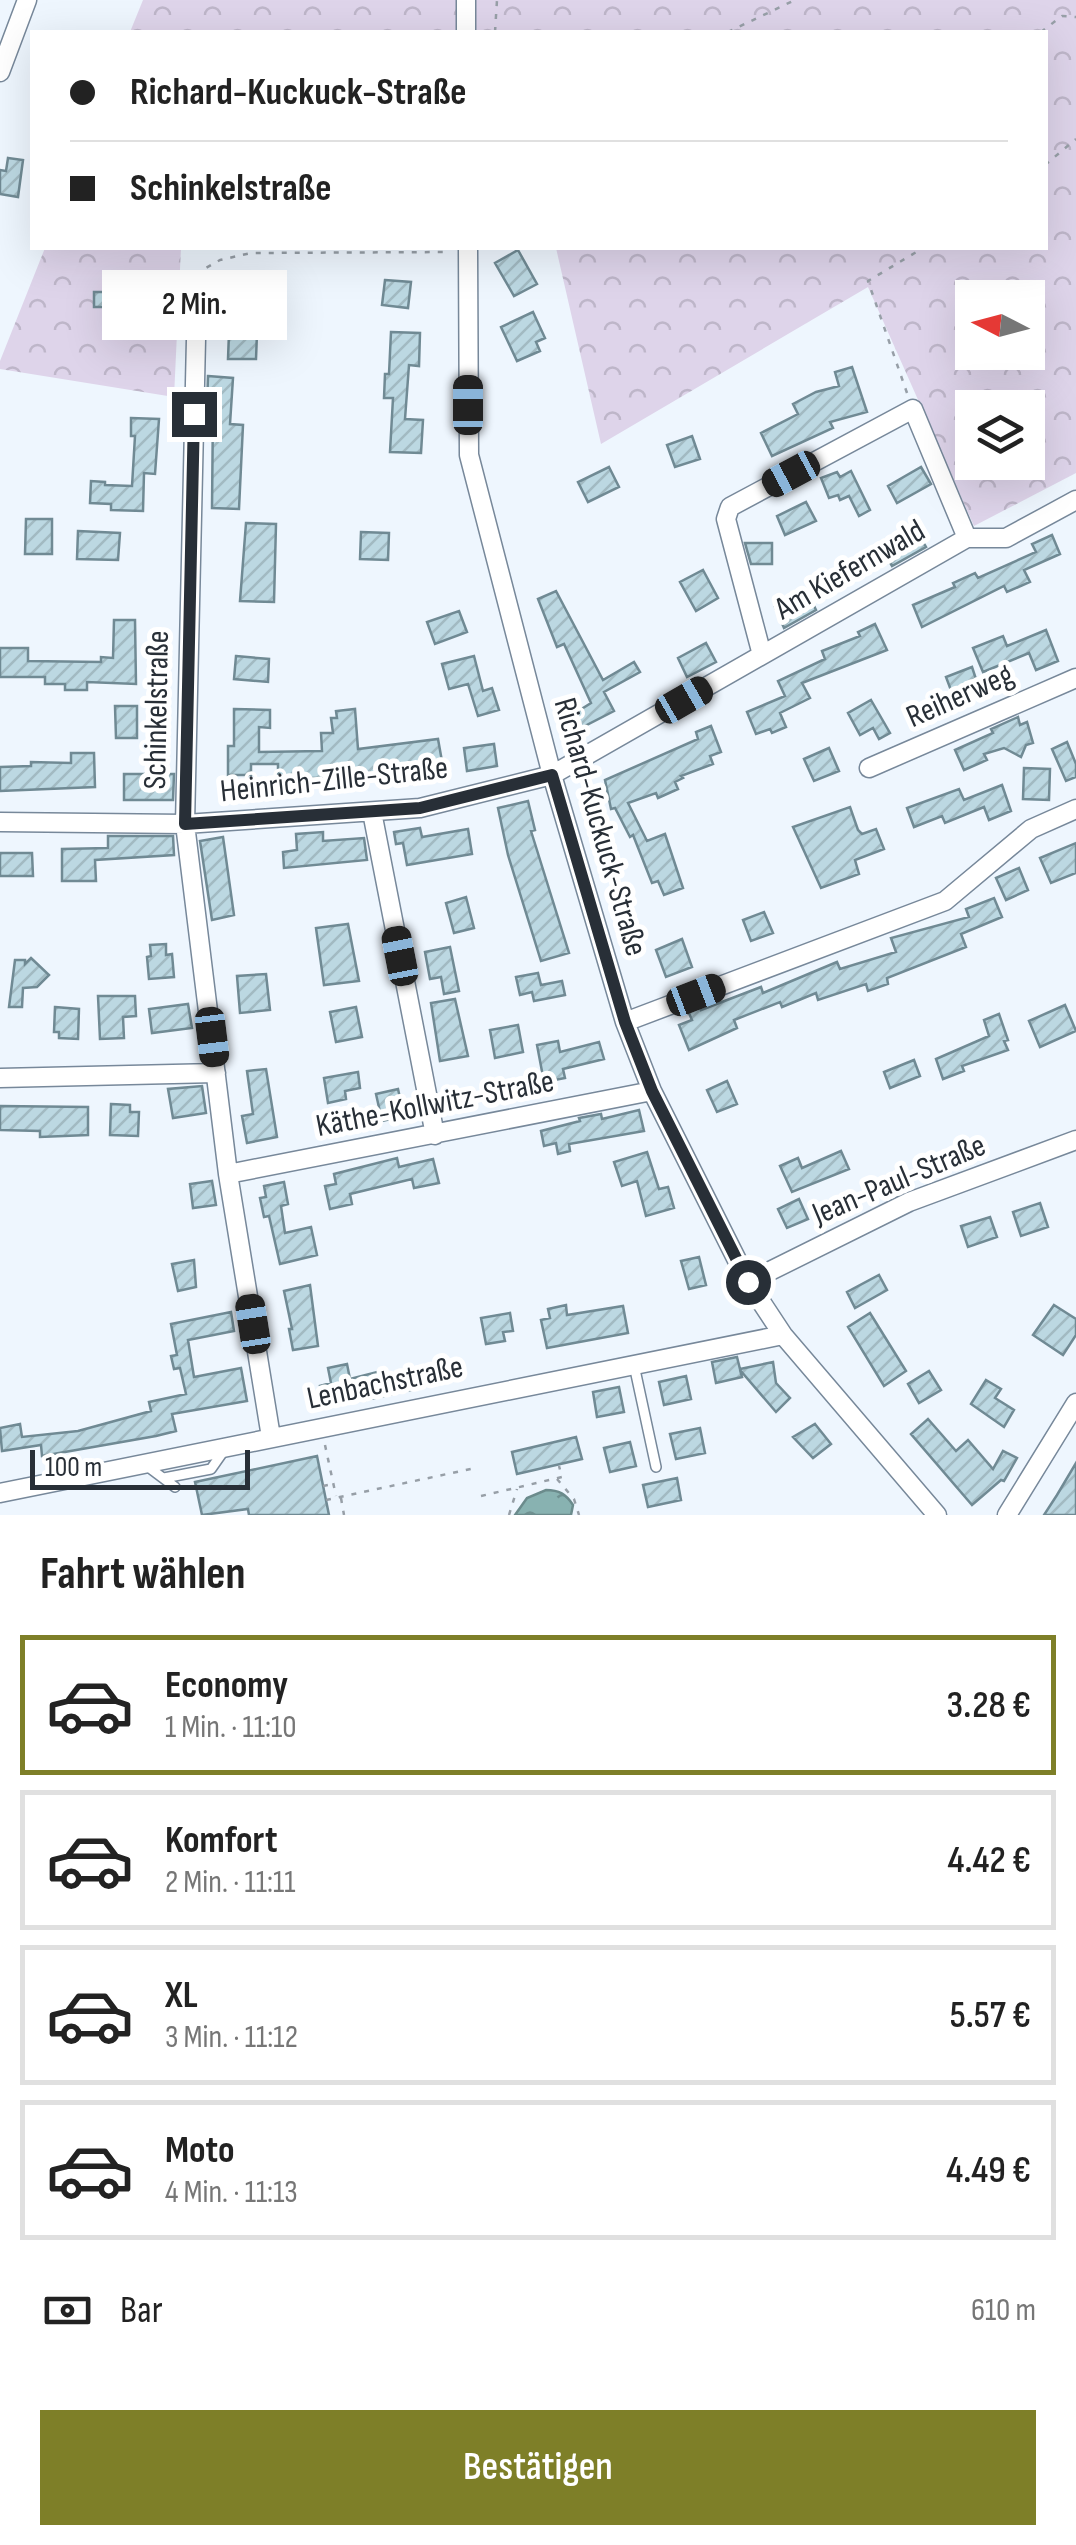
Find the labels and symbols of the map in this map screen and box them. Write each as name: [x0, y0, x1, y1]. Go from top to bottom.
callout: 2 Min.: [101, 269, 286, 339]
north arrow: [955, 280, 1045, 370]
car: [453, 375, 483, 435]
route end: [172, 392, 217, 437]
car: [757, 447, 825, 501]
street label: Am Kiefernwald: [767, 511, 932, 629]
street label: Schinkelstraße: [136, 630, 178, 790]
street label: Reiherweg: [900, 655, 1020, 737]
car: [651, 672, 717, 728]
street label: Richard-Kuckuck-Straße: [545, 694, 655, 960]
street label: Heinrich-Zille-Straße: [218, 749, 450, 811]
car: [380, 924, 420, 988]
car: [663, 970, 729, 1020]
car: [193, 1005, 231, 1069]
street label: Käthe-Kollwitz-Straße: [313, 1062, 557, 1146]
street label: Jean-Paul-Straße: [806, 1126, 991, 1234]
route start: [726, 1260, 771, 1305]
car: [233, 1292, 273, 1356]
street label: Lenbachstraße: [303, 1347, 467, 1419]
scale bar: [30, 1445, 250, 1490]

